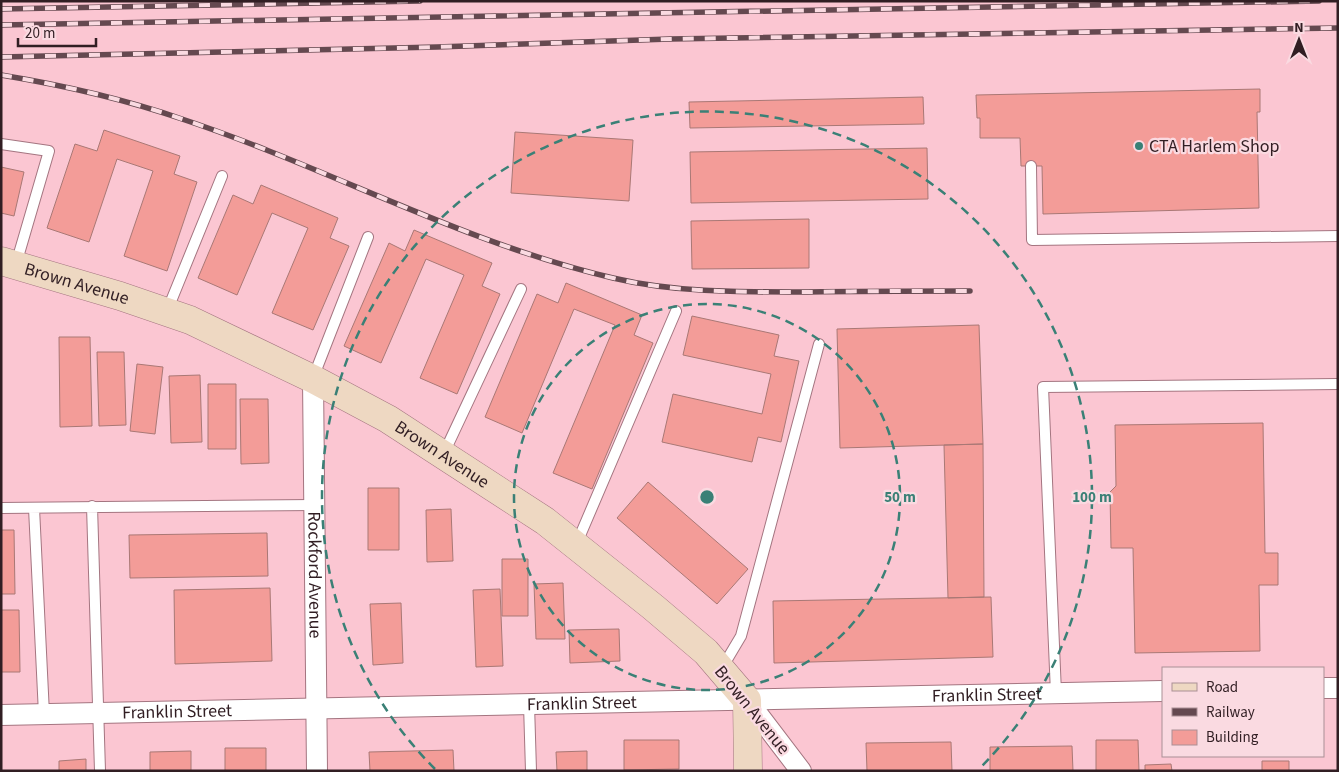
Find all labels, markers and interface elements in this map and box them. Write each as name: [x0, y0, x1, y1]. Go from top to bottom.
scale bar: [18, 15, 95, 47]
north arrow: [1274, 15, 1324, 65]
text: N: [1294, 18, 1304, 38]
text: 20 m: [25, 23, 55, 44]
place label: CTA Harlem Shop: [1149, 134, 1280, 159]
marker: CTA Harlem Shop: [1133, 140, 1145, 152]
street label: Brown Avenue: [21, 256, 133, 311]
street label: Brown Avenue: [390, 414, 494, 494]
text: 50 m: [884, 487, 916, 508]
text: 100 m: [1072, 487, 1112, 508]
centre of rings: [698, 488, 716, 506]
street label: Rockford Avenue: [302, 511, 328, 639]
street label: Brown Avenue: [708, 660, 796, 760]
legend: [1162, 667, 1324, 757]
text: Road: [1206, 677, 1238, 698]
street label: Franklin Street: [932, 681, 1042, 708]
street label: Franklin Street: [527, 689, 637, 717]
street label: Franklin Street: [122, 698, 232, 725]
text: Railway: [1206, 702, 1255, 723]
text: Building: [1206, 727, 1259, 748]

